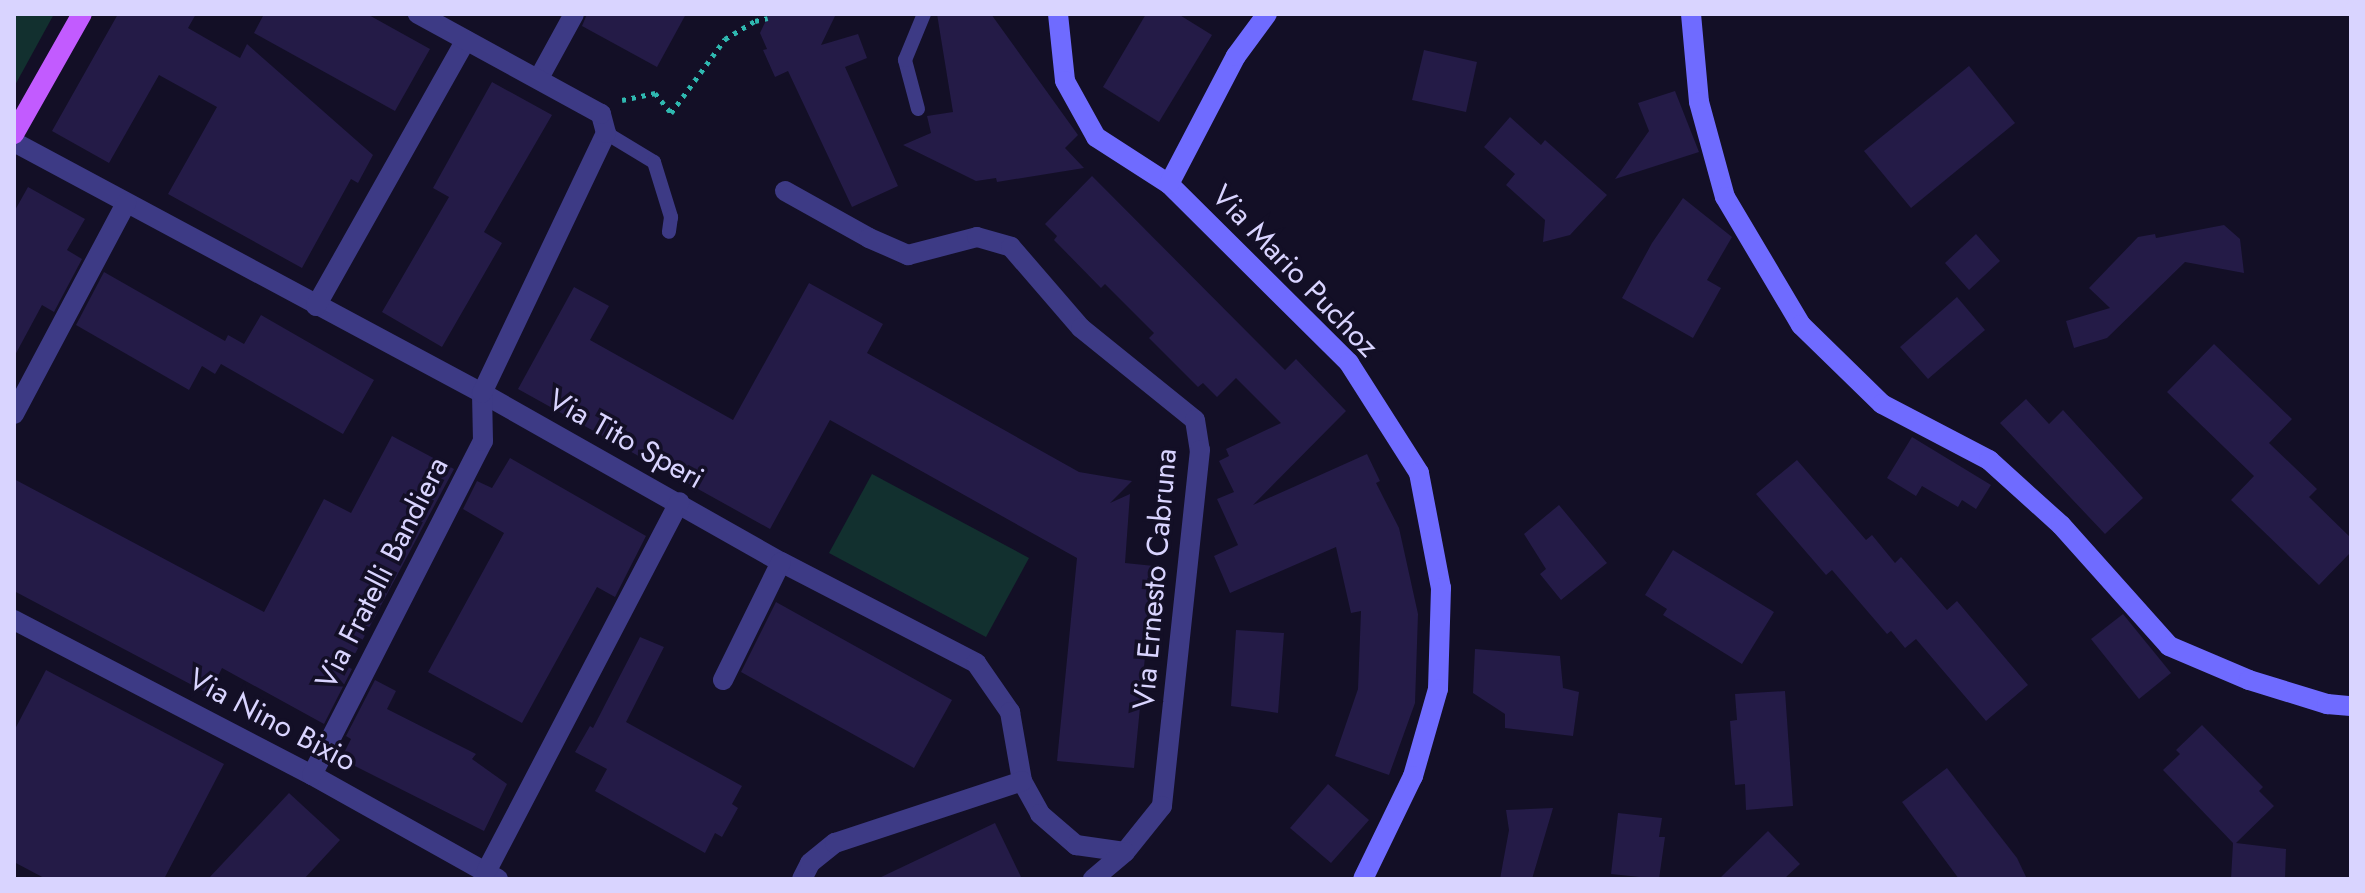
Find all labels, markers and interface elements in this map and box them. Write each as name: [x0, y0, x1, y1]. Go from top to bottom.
street label: Via Mario Puchoz: [1204, 178, 1386, 364]
street label: Via Tito Speri: [542, 381, 710, 497]
street label: Via Ernesto Cabruna: [1126, 447, 1184, 711]
street label: Via Fratelli Bandiera: [308, 451, 456, 695]
street label: Via Nino Bixio: [182, 661, 362, 779]

